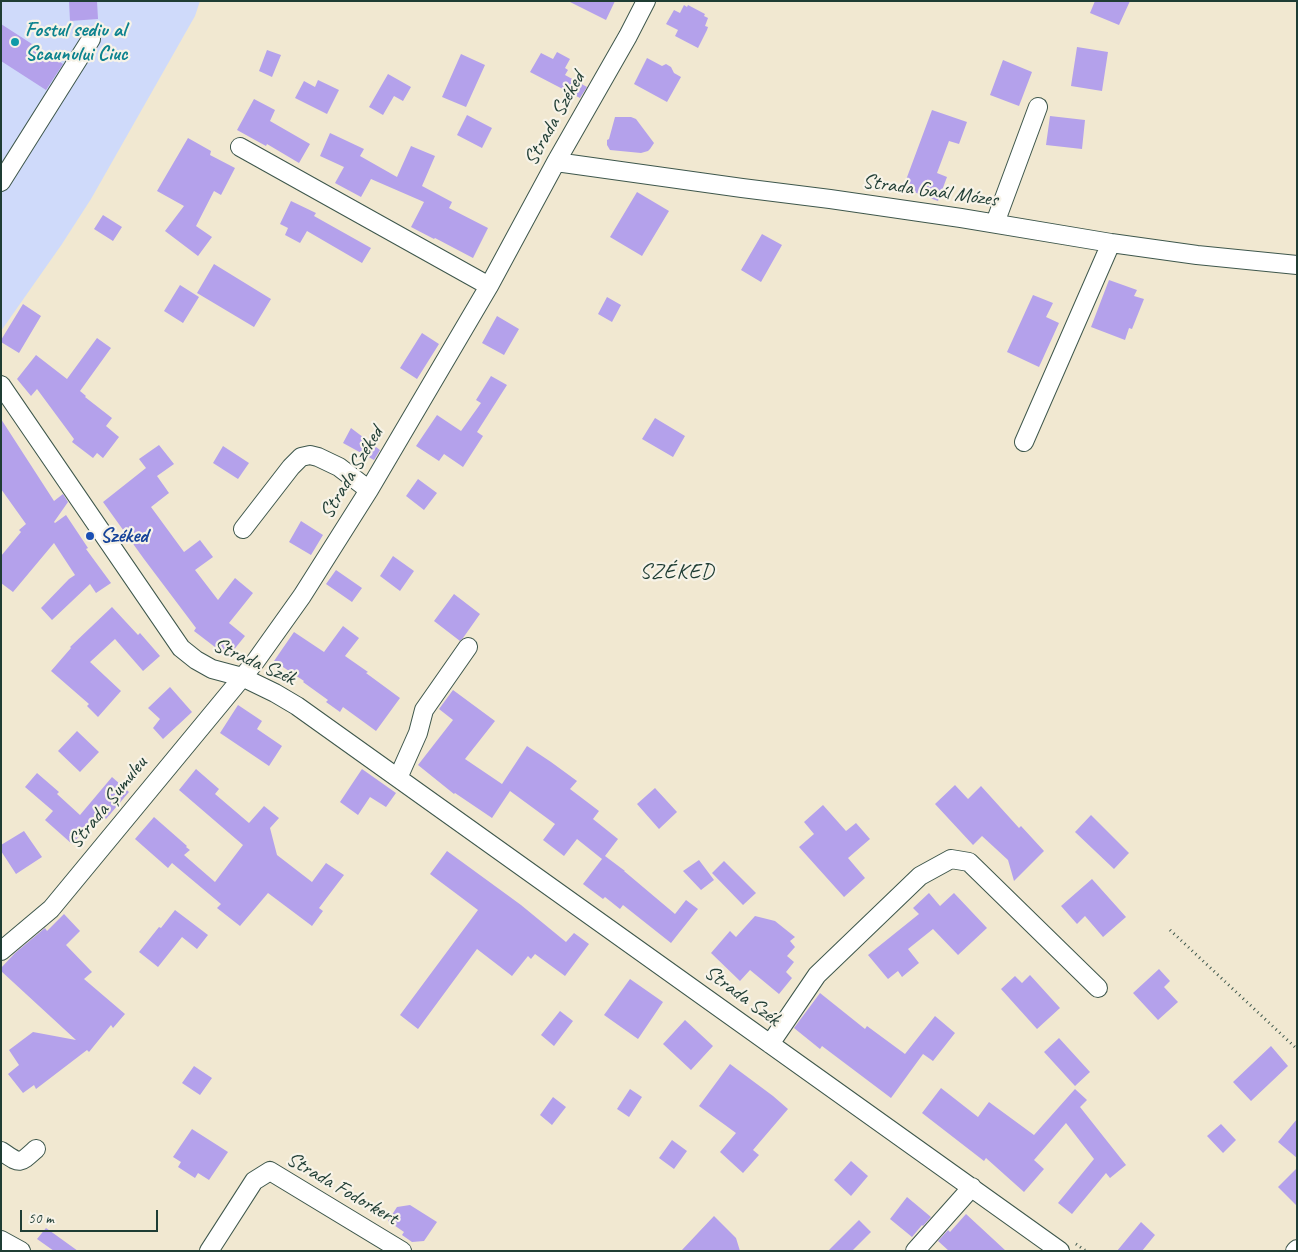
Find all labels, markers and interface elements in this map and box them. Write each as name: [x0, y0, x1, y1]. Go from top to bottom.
place label: Fostul sediu al Scaunului Ciuc: [25, 17, 127, 67]
marker: Fostul sediu al Scaunului Ciuc: [9, 36, 21, 48]
street label: Strada Széked: [519, 68, 591, 170]
street label: Strada Gaál Mózes: [861, 169, 999, 213]
street label: Strada Széked: [315, 422, 389, 524]
place label: Széked: [100, 523, 148, 549]
marker: Széked: [84, 530, 96, 542]
district label: SZÉKED: [638, 559, 716, 585]
street label: Strada Szék: [209, 633, 299, 691]
street label: Strada Șumuleu: [63, 752, 153, 854]
street label: Strada Szék: [699, 960, 785, 1032]
street label: Strada Fodorkert: [282, 1147, 402, 1231]
scale bar: [22, 1200, 160, 1232]
text: 50 m: [28, 1209, 54, 1228]

